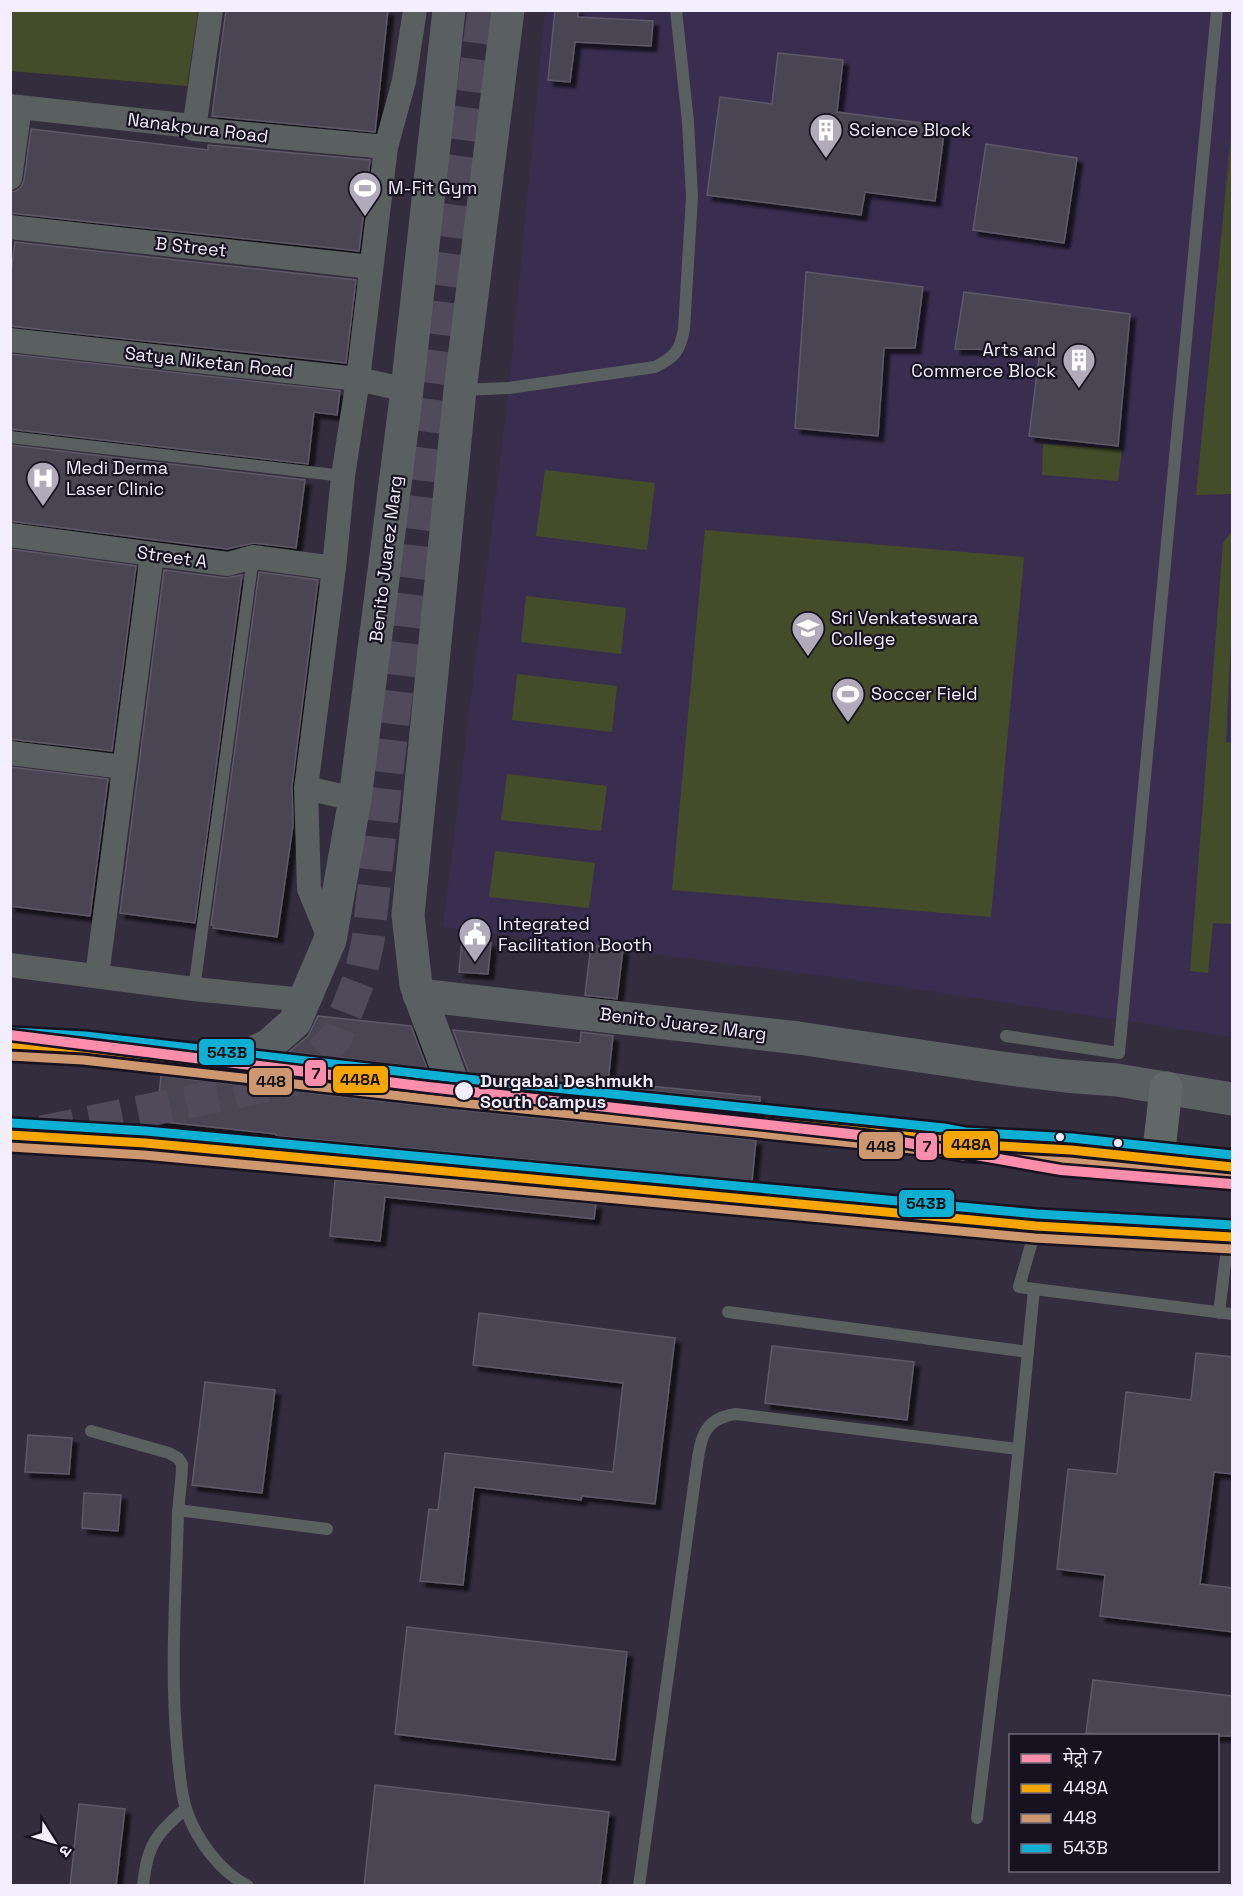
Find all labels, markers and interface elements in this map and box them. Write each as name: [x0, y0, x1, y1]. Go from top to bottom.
street label: Nanakpura Road: [126, 107, 270, 148]
building icon: Science Block: [808, 112, 844, 159]
place label: Science Block: [849, 118, 971, 141]
sports icon: M-Fit Gym: [347, 170, 383, 217]
place label: M-Fit Gym: [388, 176, 477, 199]
street label: B Street: [154, 231, 228, 262]
place label: Arts and Commerce Block: [911, 338, 1056, 382]
street label: Satya Niketan Road: [124, 341, 294, 382]
building icon: Arts and Commerce Block: [1061, 342, 1097, 389]
place label: Medi Derma Laser Clinic: [66, 456, 168, 500]
hospital icon: Medi Derma Laser Clinic: [25, 460, 61, 507]
street label: Benito Juarez Marg: [364, 474, 407, 644]
street label: Street A: [135, 540, 209, 573]
place label: Sri Venkateswara College: [831, 606, 978, 650]
school or university icon: Sri Venkateswara College: [790, 610, 826, 657]
sports icon: Soccer Field: [830, 676, 866, 723]
place label: Soccer Field: [871, 682, 978, 705]
place label: Integrated Facilitation Booth: [498, 912, 652, 956]
public building icon: Integrated Facilitation Booth: [457, 916, 493, 963]
street label: Benito Juarez Marg: [598, 1002, 768, 1045]
line badge: 543B: [198, 1038, 255, 1066]
text: 543B: [207, 1042, 247, 1063]
line badge: 7: [304, 1059, 327, 1087]
text: 7: [312, 1063, 321, 1084]
line badge: 448A: [332, 1065, 389, 1094]
line badge: 448: [248, 1067, 293, 1096]
text: 448A: [340, 1069, 380, 1090]
place label: Durgabai Deshmukh South Campus: [480, 1069, 653, 1113]
text: 448: [256, 1071, 286, 1092]
marker: Durgabai Deshmukh South Campus: [453, 1080, 475, 1102]
line badge: 448A: [942, 1130, 999, 1159]
line badge: 448: [858, 1131, 904, 1160]
unlabelled marker: [1054, 1131, 1066, 1143]
line badge: 7: [915, 1132, 938, 1161]
text: 448A: [951, 1134, 991, 1155]
text: 448: [866, 1136, 896, 1157]
text: 7: [923, 1136, 932, 1157]
unlabelled marker: [1112, 1137, 1124, 1149]
line badge: 543B: [898, 1189, 955, 1218]
text: 543B: [906, 1193, 946, 1214]
legend: [1009, 1734, 1219, 1872]
text: मेट्रो 7: [1063, 1746, 1102, 1769]
text: 448A: [1063, 1776, 1108, 1799]
text: 448: [1063, 1806, 1097, 1829]
north arrow: [24, 1812, 84, 1872]
text: 543B: [1063, 1836, 1108, 1859]
text: उ: [54, 1841, 77, 1861]

